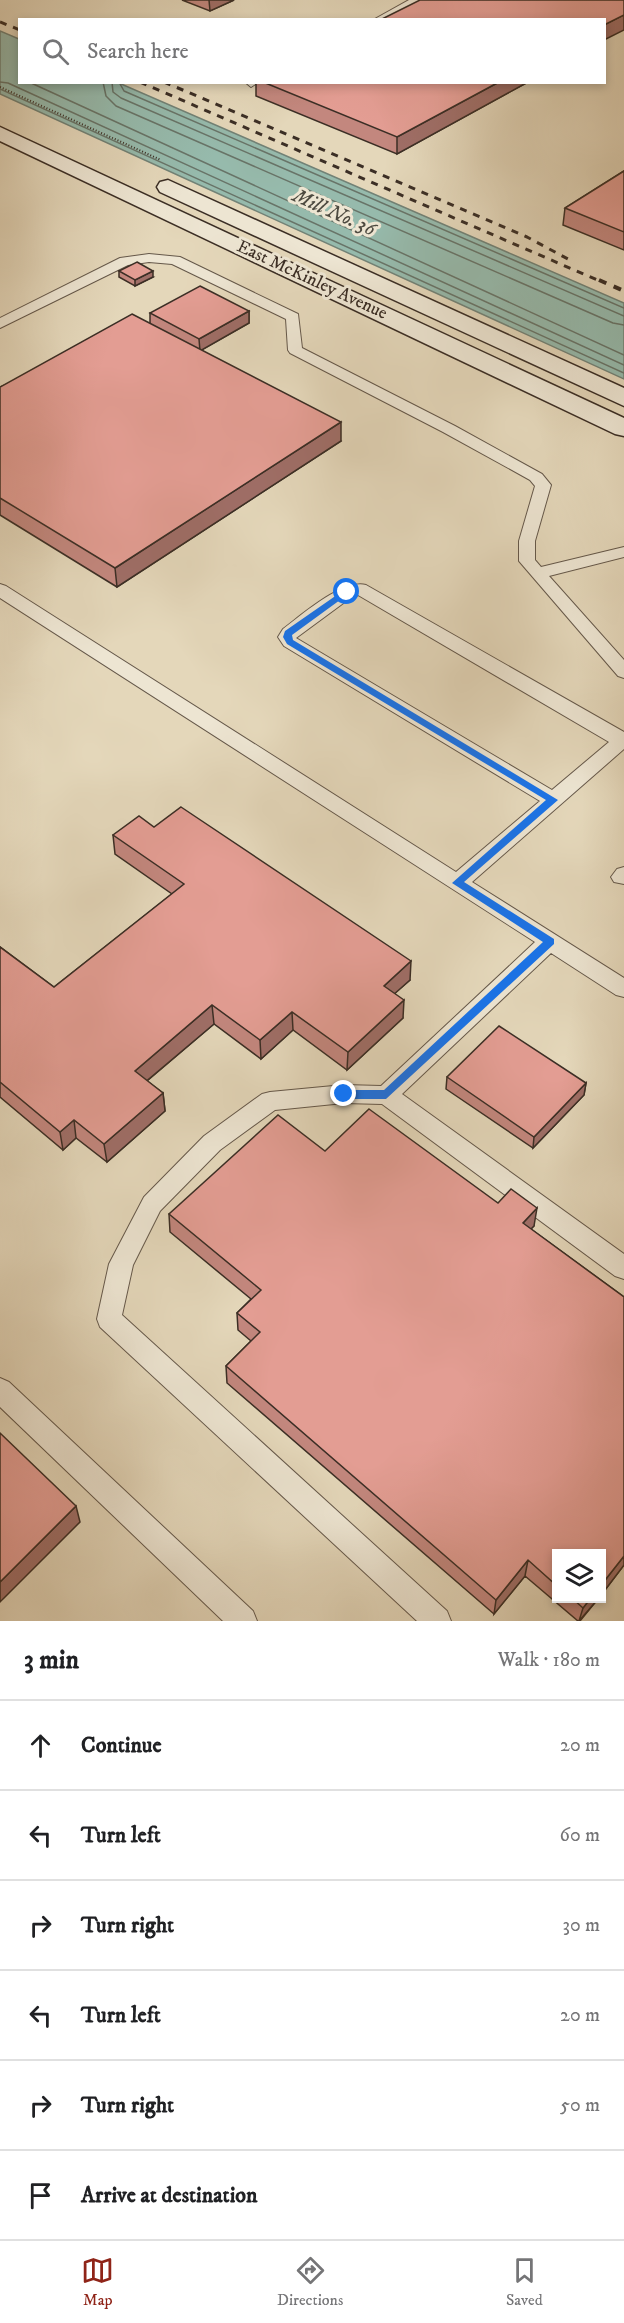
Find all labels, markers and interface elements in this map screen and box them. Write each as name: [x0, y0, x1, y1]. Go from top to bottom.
search box: [18, 18, 606, 84]
icon: search: [39, 35, 72, 68]
text: Search here: [87, 38, 189, 65]
water label: Mill No. 36: [287, 183, 381, 243]
street label: East McKinley Avenue: [233, 235, 391, 325]
route start: [333, 578, 359, 604]
route end: [330, 1080, 356, 1106]
map controls: [552, 1549, 606, 1603]
button: layers: [552, 1549, 606, 1603]
text: 3 min: [24, 1644, 79, 1677]
text: Walk · 180 m: [498, 1648, 600, 1673]
icon: ahead: [24, 1729, 57, 1762]
text: Continue: [81, 1732, 162, 1759]
text: 20 m: [560, 1733, 600, 1758]
icon: left: [24, 1819, 57, 1852]
text: Turn left: [81, 1822, 161, 1849]
text: 60 m: [560, 1823, 600, 1848]
icon: right: [24, 1909, 57, 1942]
text: Turn right: [81, 1912, 174, 1939]
text: 30 m: [562, 1913, 600, 1938]
icon: left: [24, 1999, 57, 2032]
text: Turn left: [81, 2002, 161, 2029]
text: 20 m: [560, 2003, 600, 2028]
icon: right: [24, 2089, 57, 2122]
text: Turn right: [81, 2092, 174, 2119]
text: 50 m: [560, 2093, 600, 2118]
icon: arrive: [24, 2179, 57, 2212]
text: Arrive at destination: [81, 2182, 258, 2209]
tab: Map: [81, 2254, 114, 2310]
tab: Directions: [277, 2254, 343, 2310]
tab: Saved: [506, 2254, 543, 2310]

